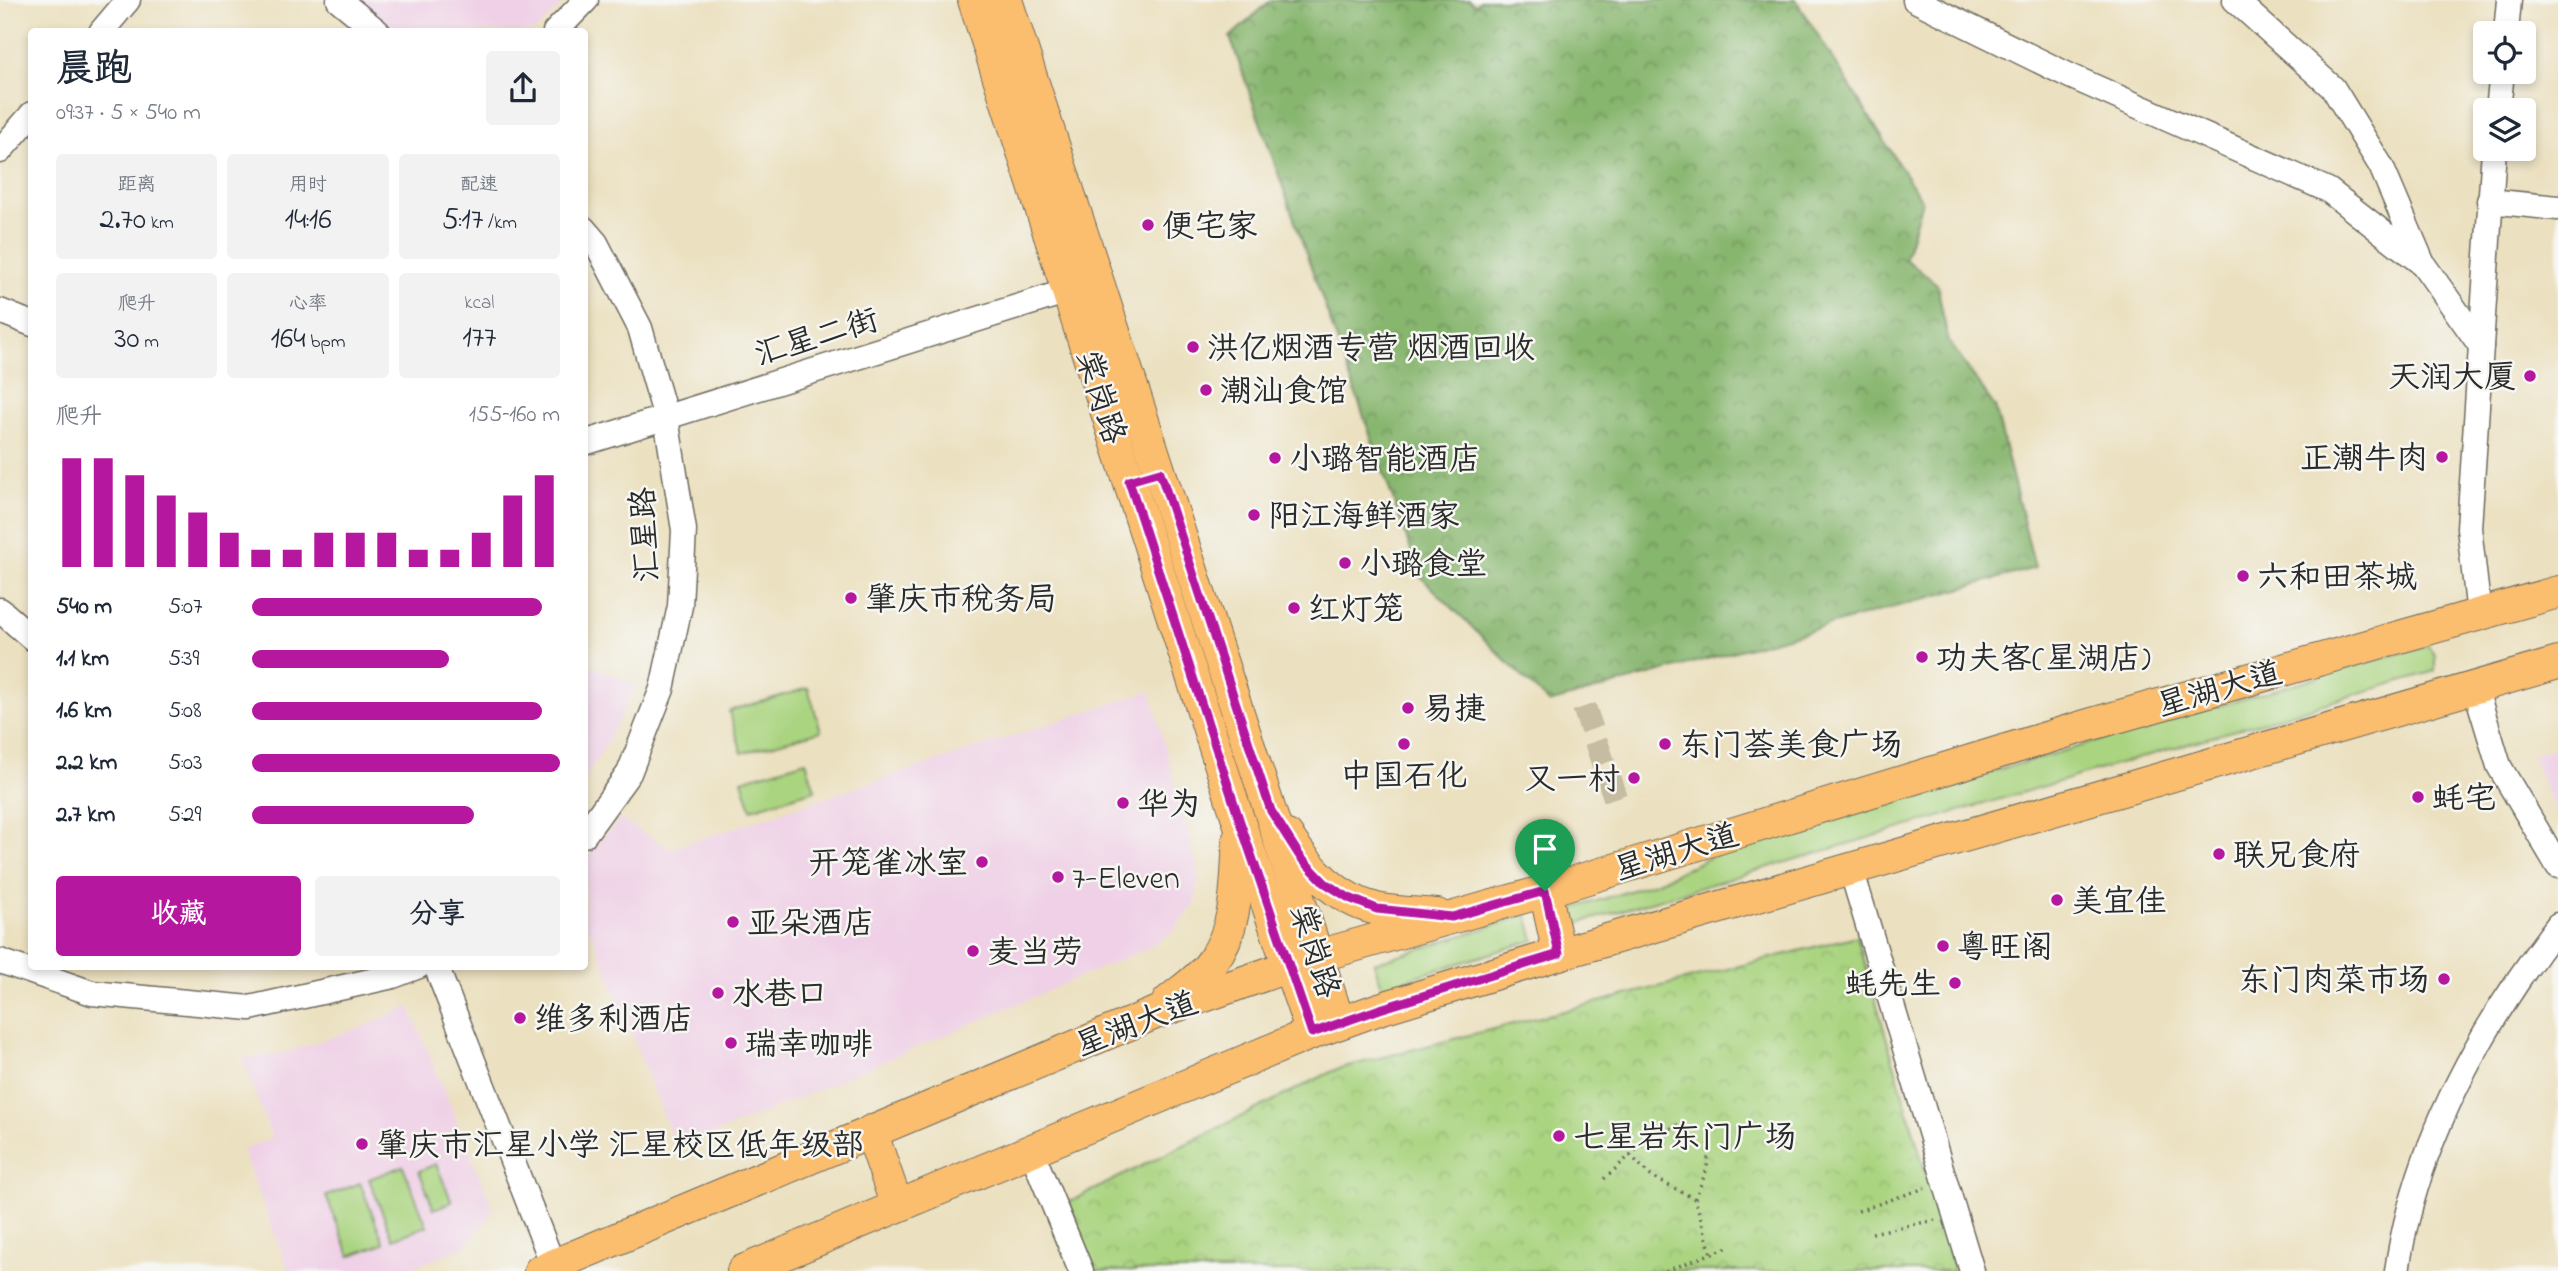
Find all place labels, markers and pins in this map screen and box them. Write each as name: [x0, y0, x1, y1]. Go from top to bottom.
place label: 便宅家: [1162, 205, 1258, 252]
marker: 便宅家: [1140, 217, 1156, 233]
place label: 洪亿烟酒专营 烟酒回收: [1207, 327, 1535, 374]
marker: 洪亿烟酒专营 烟酒回收: [1185, 339, 1201, 355]
place label: 天润大厦: [2388, 356, 2516, 403]
marker: 天润大厦: [2522, 368, 2538, 384]
place label: 潮汕食馆: [1220, 370, 1348, 417]
marker: 潮汕食馆: [1198, 382, 1214, 398]
place label: 正潮牛肉: [2300, 437, 2428, 484]
place label: 小璐智能酒店: [1289, 438, 1481, 485]
marker: 正潮牛肉: [2434, 449, 2450, 465]
marker: 小璐智能酒店: [1267, 450, 1283, 466]
place label: 阳江海鲜酒家: [1268, 495, 1460, 542]
marker: 阳江海鲜酒家: [1246, 507, 1262, 523]
place label: 小璐食堂: [1359, 543, 1487, 590]
marker: 小璐食堂: [1337, 555, 1353, 571]
place label: 六和田茶城: [2257, 556, 2417, 603]
marker: 六和田茶城: [2235, 568, 2251, 584]
place label: 肇庆市税务局: [865, 578, 1057, 625]
place label: 红灯笼: [1308, 588, 1404, 635]
marker: 肇庆市税务局: [843, 590, 859, 606]
marker: 红灯笼: [1286, 600, 1302, 616]
place label: 功夫客(星湖店): [1936, 637, 2151, 684]
marker: 功夫客(星湖店): [1914, 649, 1930, 665]
place label: 易捷: [1422, 688, 1486, 735]
marker: 易捷: [1400, 700, 1416, 716]
place label: 东门荟美食广场: [1679, 724, 1903, 771]
marker: 中国石化: [1396, 736, 1412, 752]
marker: 东门荟美食广场: [1657, 736, 1673, 752]
place label: 中国石化: [1340, 755, 1468, 802]
place label: 又一村: [1524, 758, 1620, 805]
marker: 又一村: [1626, 770, 1642, 786]
place label: 蚝宅: [2432, 777, 2496, 824]
place label: 华为: [1137, 783, 1201, 830]
marker: 蚝宅: [2410, 789, 2426, 805]
marker: 华为: [1115, 795, 1131, 811]
pin: [1515, 819, 1575, 891]
place label: 联兄食府: [2233, 834, 2361, 881]
place label: 开笼雀冰室: [808, 842, 968, 889]
marker: 联兄食府: [2211, 846, 2227, 862]
marker: 开笼雀冰室: [974, 854, 990, 870]
place label: 7-Eleven: [1072, 857, 1180, 904]
marker: 7-Eleven: [1050, 869, 1066, 885]
place label: 美宜佳: [2071, 880, 2167, 927]
marker: 美宜佳: [2049, 892, 2065, 908]
place label: 亚朵酒店: [747, 902, 875, 949]
marker: 亚朵酒店: [725, 914, 741, 930]
place label: 粤旺阁: [1957, 926, 2053, 973]
place label: 麦当劳: [987, 931, 1083, 978]
marker: 粤旺阁: [1935, 938, 1951, 954]
marker: 麦当劳: [965, 943, 981, 959]
place label: 东门肉菜市场: [2238, 959, 2430, 1006]
place label: 蚝先生: [1845, 963, 1941, 1010]
marker: 东门肉菜市场: [2436, 971, 2452, 987]
place label: 水巷口: [732, 973, 828, 1020]
marker: 蚝先生: [1947, 975, 1963, 991]
marker: 水巷口: [710, 985, 726, 1001]
place label: 维多利酒店: [534, 998, 694, 1045]
marker: 维多利酒店: [512, 1010, 528, 1026]
place label: 瑞幸咖啡: [745, 1023, 873, 1070]
marker: 瑞幸咖啡: [723, 1035, 739, 1051]
place label: 七星岩东门广场: [1573, 1116, 1797, 1163]
place label: 肇庆市汇星小学 汇星校区低年级部: [376, 1124, 864, 1171]
marker: 七星岩东门广场: [1551, 1128, 1567, 1144]
marker: 肇庆市汇星小学 汇星校区低年级部: [354, 1136, 370, 1152]

